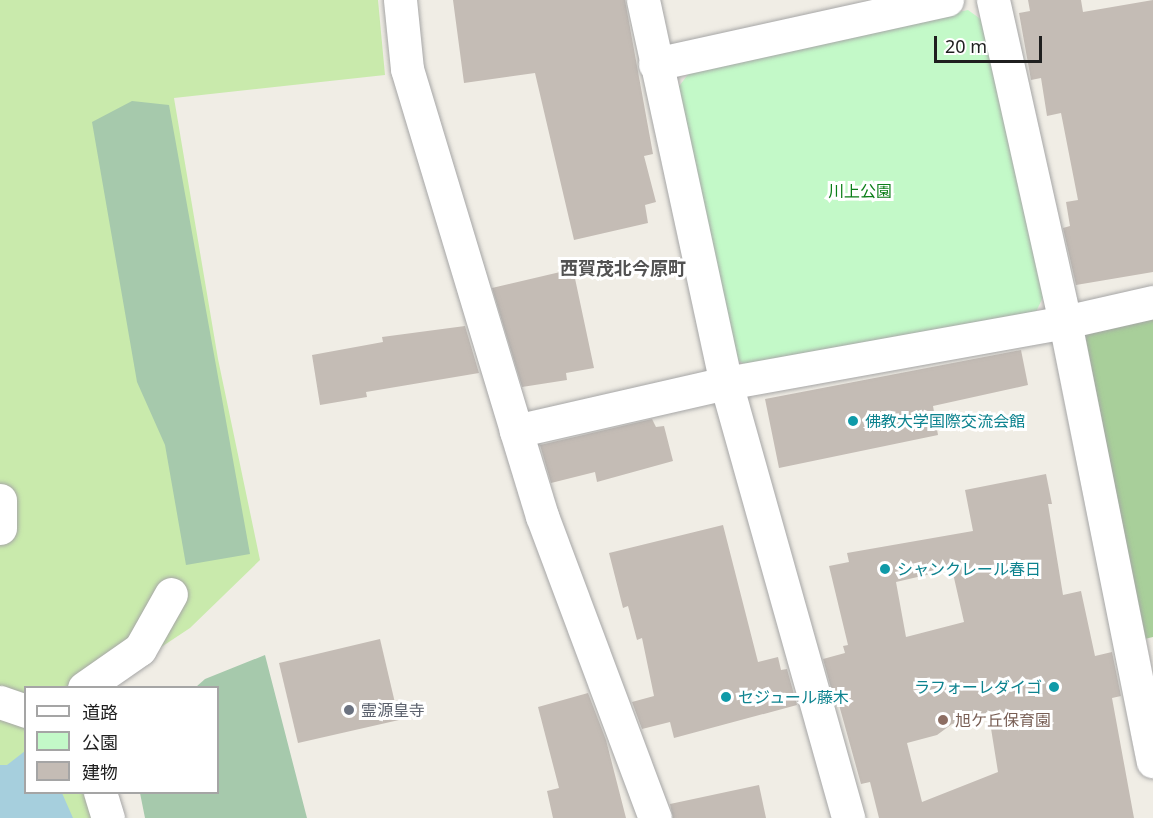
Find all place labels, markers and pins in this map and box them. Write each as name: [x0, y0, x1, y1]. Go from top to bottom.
place label: 佛教大学国際交流会館: [865, 411, 1025, 431]
marker: 佛教大学国際交流会館: [846, 414, 860, 428]
place label: シャンクレール春日: [897, 559, 1041, 579]
marker: シャンクレール春日: [878, 562, 892, 576]
place label: ラフォーレダイゴ: [914, 677, 1042, 697]
marker: ラフォーレダイゴ: [1047, 680, 1061, 694]
place label: セジュール藤木: [738, 687, 850, 707]
marker: セジュール藤木: [719, 690, 733, 704]
place label: 霊源皇寺: [361, 700, 425, 720]
marker: 霊源皇寺: [342, 703, 356, 717]
place label: 旭ケ丘保育園: [955, 710, 1051, 730]
marker: 旭ケ丘保育園: [936, 713, 950, 727]

